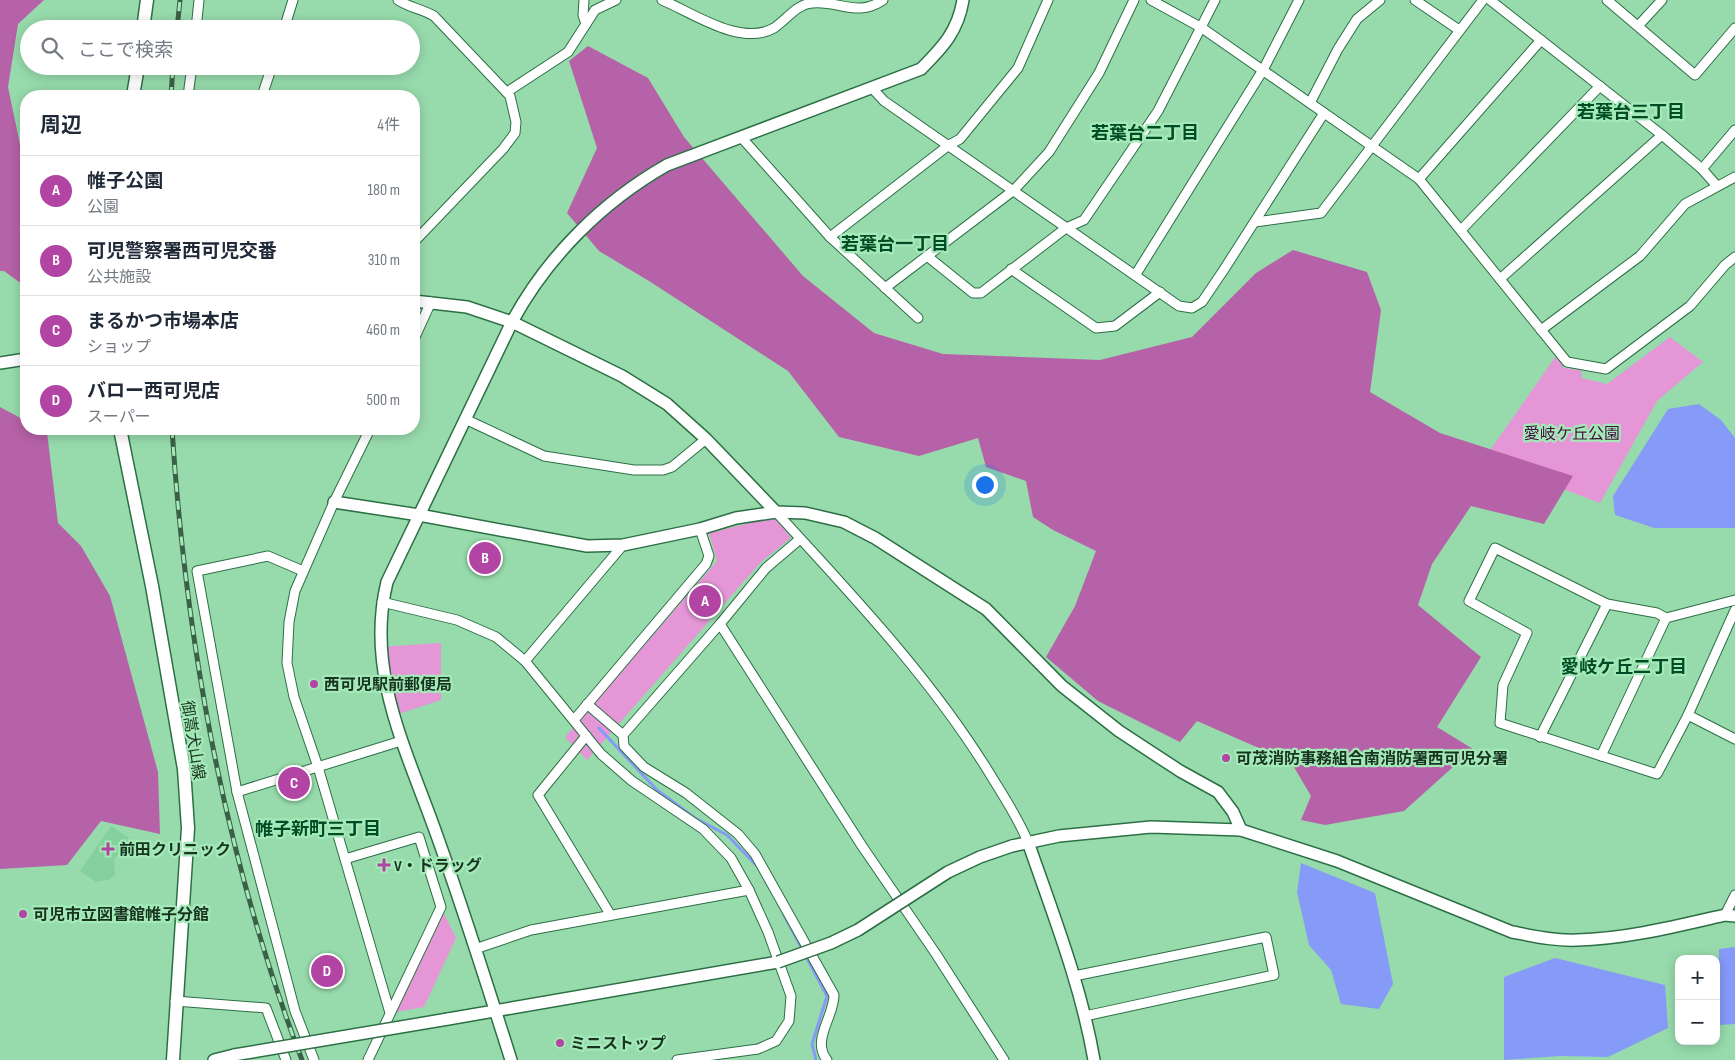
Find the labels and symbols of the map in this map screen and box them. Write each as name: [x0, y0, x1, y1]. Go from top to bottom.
district label: 若葉台三丁目: [1577, 102, 1685, 123]
district label: 若葉台二丁目: [1091, 123, 1199, 144]
district label: 若葉台一丁目: [841, 234, 949, 255]
park label: 愛岐ケ丘公園: [1524, 425, 1620, 444]
your location: [972, 472, 998, 498]
pin: B: [469, 539, 501, 577]
pin: A: [689, 582, 721, 620]
district label: 愛岐ケ丘二丁目: [1561, 657, 1687, 678]
place label: 西可児駅前郵便局: [324, 676, 452, 695]
marker: 西可児駅前郵便局: [308, 678, 320, 690]
street label: 御嵩犬山線: [177, 699, 208, 781]
place label: 可茂消防事務組合南消防署西可児分署: [1236, 750, 1508, 769]
marker: 可茂消防事務組合南消防署西可児分署: [1220, 752, 1232, 764]
pin: C: [278, 764, 310, 802]
district label: 帷子新町三丁目: [255, 819, 381, 840]
place label: 前田クリニック: [119, 841, 231, 860]
marker: 前田クリニック: [101, 842, 115, 856]
place label: V・ドラッグ: [394, 856, 482, 876]
marker: V・ドラッグ: [378, 859, 390, 871]
place label: 可児市立図書館帷子分館: [33, 906, 209, 925]
marker: 可児市立図書館帷子分館: [17, 908, 29, 920]
pin: D: [311, 952, 343, 990]
place label: ミニストップ: [570, 1035, 666, 1054]
marker: ミニストップ: [554, 1037, 566, 1049]

